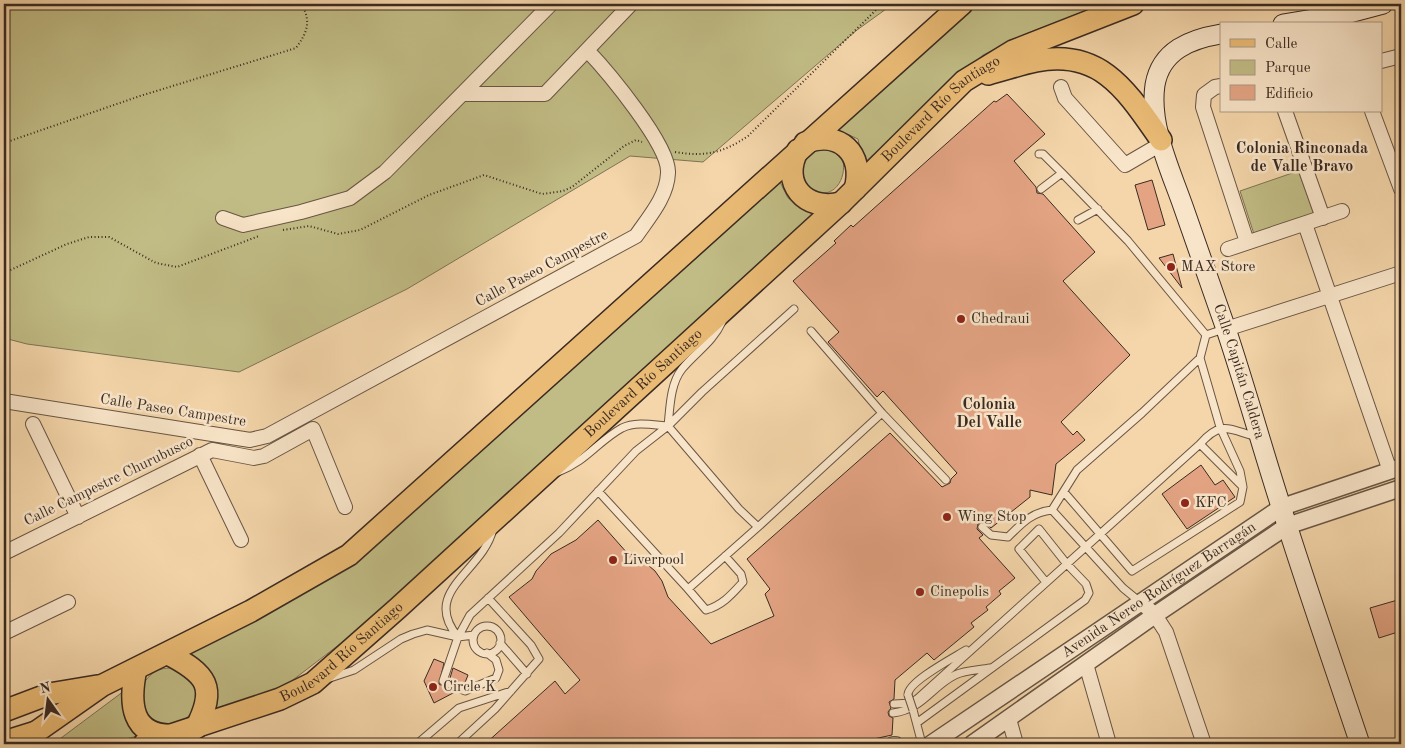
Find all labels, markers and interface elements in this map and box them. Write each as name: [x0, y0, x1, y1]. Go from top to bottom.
legend: [1220, 22, 1382, 112]
text: Calle: [1265, 37, 1298, 52]
street label: Boulevard Río Santiago: [879, 53, 1003, 166]
text: Parque: [1265, 61, 1311, 76]
text: Edificio: [1265, 87, 1313, 102]
district label: Colonia Rinconada de Valle Bravo: [1236, 141, 1368, 175]
street label: Calle Paseo Campestre: [473, 228, 611, 310]
place label: MAX Store: [1181, 260, 1256, 275]
marker: MAX Store: [1165, 261, 1177, 273]
street label: Calle Capitán Caldera: [1210, 302, 1267, 441]
place label: Chedraui: [971, 312, 1030, 327]
marker: Chedraui: [955, 313, 967, 325]
street label: Boulevard Río Santiago: [582, 326, 705, 441]
street label: Calle Paseo Campestre: [99, 392, 247, 430]
district label: Colonia Del Valle: [956, 397, 1022, 431]
street label: Calle Campestre Churubusco: [22, 434, 196, 530]
place label: KFC: [1195, 496, 1227, 511]
marker: KFC: [1179, 497, 1191, 509]
place label: Wing Stop: [957, 510, 1027, 525]
marker: Wing Stop: [941, 511, 953, 523]
street label: Avenida Nereo Rodríguez Barragán: [1059, 519, 1259, 661]
place label: Liverpool: [623, 553, 684, 568]
marker: Liverpool: [607, 554, 619, 566]
place label: Cinepolis: [930, 585, 989, 600]
marker: Cinepolis: [914, 586, 926, 598]
street label: Boulevard Río Santiago: [278, 599, 406, 705]
north arrow: [22, 676, 72, 726]
text: N: [38, 680, 52, 696]
place label: Circle K: [443, 680, 496, 695]
marker: Circle K: [427, 681, 439, 693]

